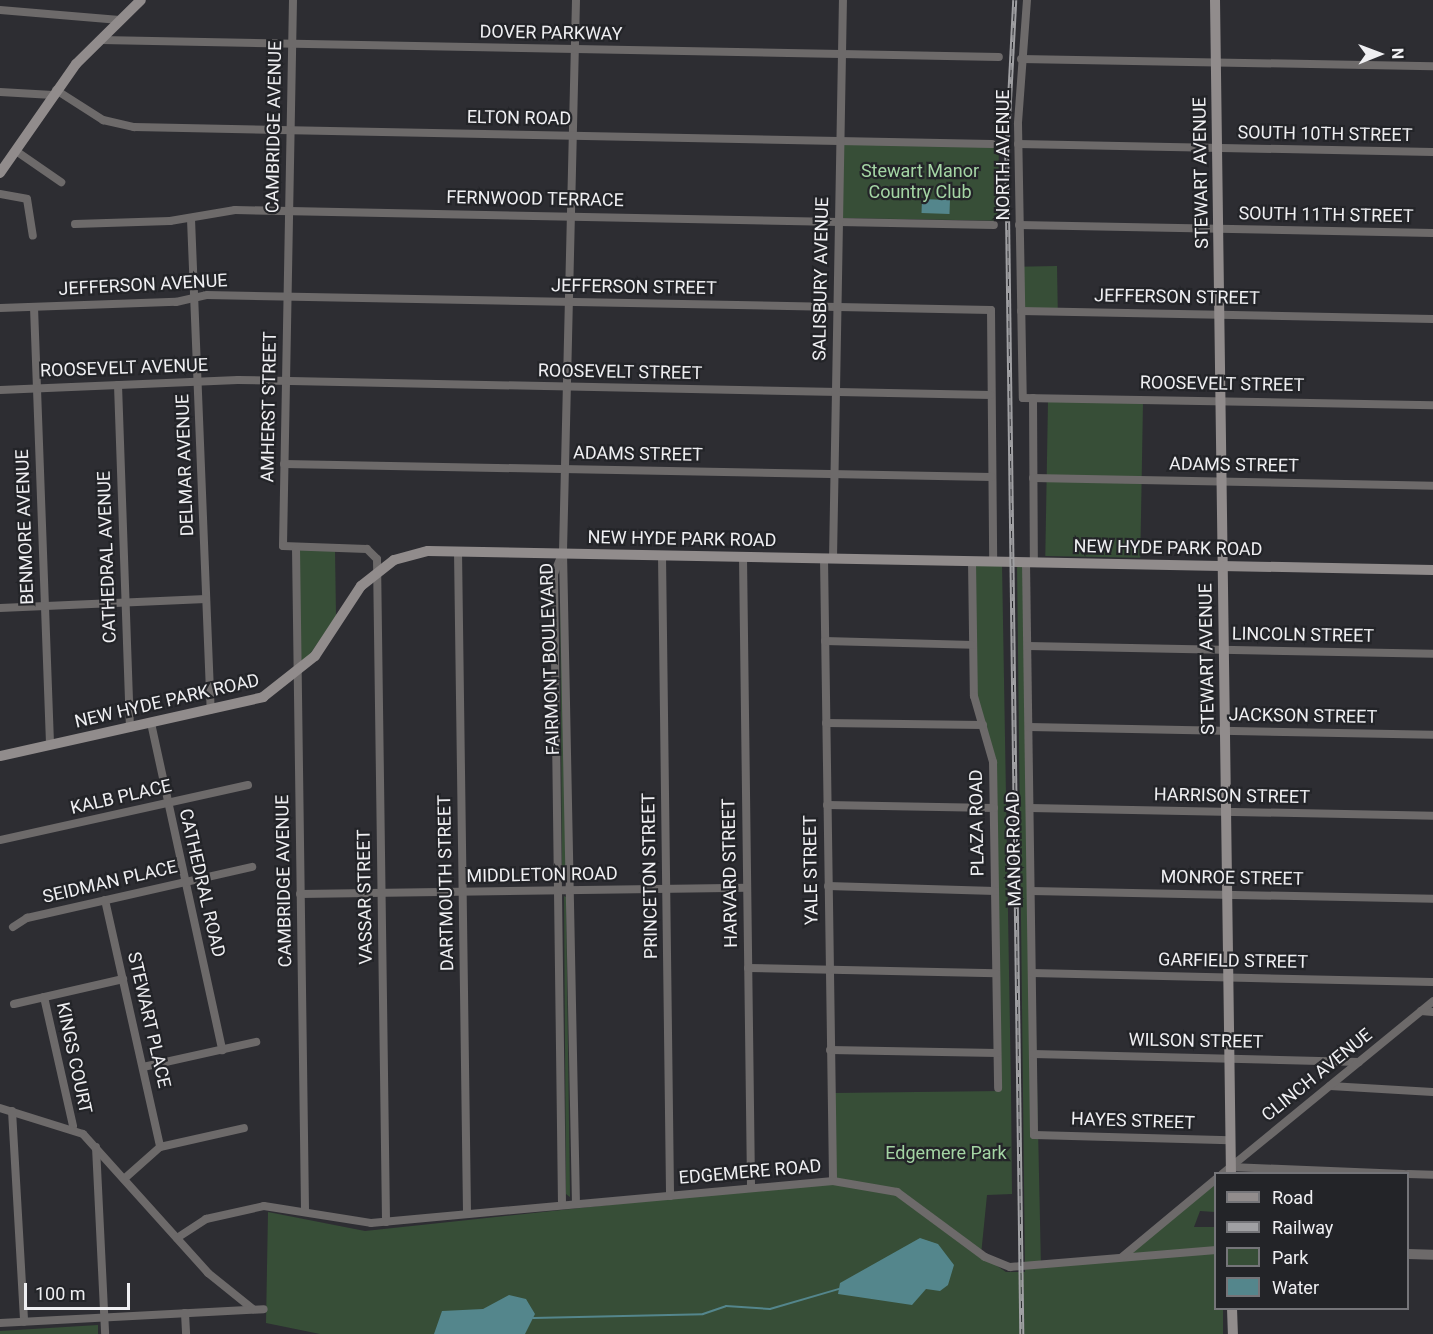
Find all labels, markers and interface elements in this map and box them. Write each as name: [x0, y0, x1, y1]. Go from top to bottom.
street label: DOVER PARKWAY: [479, 21, 623, 45]
north arrow: [1349, 24, 1409, 84]
street label: CAMBRIDGE AVENUE: [262, 41, 286, 213]
text: N: [1388, 48, 1407, 59]
street label: NORTH AVENUE: [992, 89, 1014, 221]
street label: STEWART AVENUE: [1189, 97, 1213, 249]
street label: ELTON ROAD: [467, 106, 571, 130]
street label: SOUTH 10TH STREET: [1237, 122, 1413, 146]
park label: Stewart Manor Country Club: [861, 161, 979, 204]
street label: FERNWOOD TERRACE: [446, 187, 624, 211]
street label: SALISBURY AVENUE: [809, 197, 833, 361]
street label: SOUTH 11TH STREET: [1238, 203, 1414, 227]
street label: JEFFERSON AVENUE: [58, 270, 228, 300]
street label: JEFFERSON STREET: [551, 275, 717, 299]
street label: JEFFERSON STREET: [1094, 285, 1260, 309]
street label: AMHERST STREET: [257, 331, 281, 483]
street label: ROOSEVELT AVENUE: [39, 354, 209, 382]
street label: ROOSEVELT STREET: [537, 360, 703, 384]
street label: ROOSEVELT STREET: [1139, 372, 1305, 396]
street label: DELMAR AVENUE: [172, 394, 198, 536]
street label: ADAMS STREET: [573, 442, 703, 466]
street label: BENMORE AVENUE: [11, 449, 39, 605]
street label: ADAMS STREET: [1169, 453, 1299, 477]
street label: CATHEDRAL AVENUE: [93, 470, 121, 644]
street label: NEW HYDE PARK ROAD: [587, 527, 777, 551]
street label: NEW HYDE PARK ROAD: [1073, 536, 1263, 560]
street label: FAIRMONT BOULEVARD: [536, 562, 564, 756]
street label: STEWART AVENUE: [1195, 583, 1219, 735]
street label: LINCOLN STREET: [1232, 623, 1374, 647]
street label: NEW HYDE PARK ROAD: [72, 669, 262, 733]
street label: JACKSON STREET: [1228, 704, 1378, 728]
street label: PLAZA ROAD: [965, 769, 989, 877]
street label: KALB PLACE: [68, 775, 174, 819]
street label: HARRISON STREET: [1154, 784, 1310, 808]
street label: MANOR ROAD: [1002, 791, 1026, 907]
street label: PRINCETON STREET: [638, 793, 662, 959]
street label: CAMBRIDGE AVENUE: [272, 795, 296, 967]
street label: DARTMOUTH STREET: [434, 795, 458, 971]
street label: HARVARD STREET: [718, 798, 742, 948]
street label: CATHEDRAL ROAD: [174, 807, 230, 959]
street label: YALE STREET: [799, 815, 823, 925]
street label: VASSAR STREET: [353, 829, 377, 965]
street label: SEIDMAN PLACE: [41, 856, 179, 908]
street label: MIDDLETON ROAD: [466, 863, 618, 887]
street label: MONROE STREET: [1160, 866, 1304, 890]
street label: GARFIELD STREET: [1158, 949, 1308, 973]
street label: STEWART PLACE: [123, 950, 175, 1090]
street label: KINGS COURT: [52, 1000, 96, 1116]
street label: CLINCH AVENUE: [1258, 1024, 1376, 1126]
street label: WILSON STREET: [1128, 1029, 1264, 1053]
street label: HAYES STREET: [1071, 1108, 1195, 1134]
park label: Edgemere Park: [885, 1142, 1007, 1164]
street label: EDGEMERE ROAD: [678, 1155, 822, 1189]
legend: [1214, 1172, 1409, 1310]
text: Road: [1272, 1187, 1313, 1208]
text: Railway: [1272, 1217, 1333, 1238]
text: Park: [1272, 1247, 1308, 1268]
scale bar: [27, 1271, 134, 1309]
text: Water: [1272, 1277, 1319, 1298]
text: 100 m: [35, 1283, 86, 1304]

